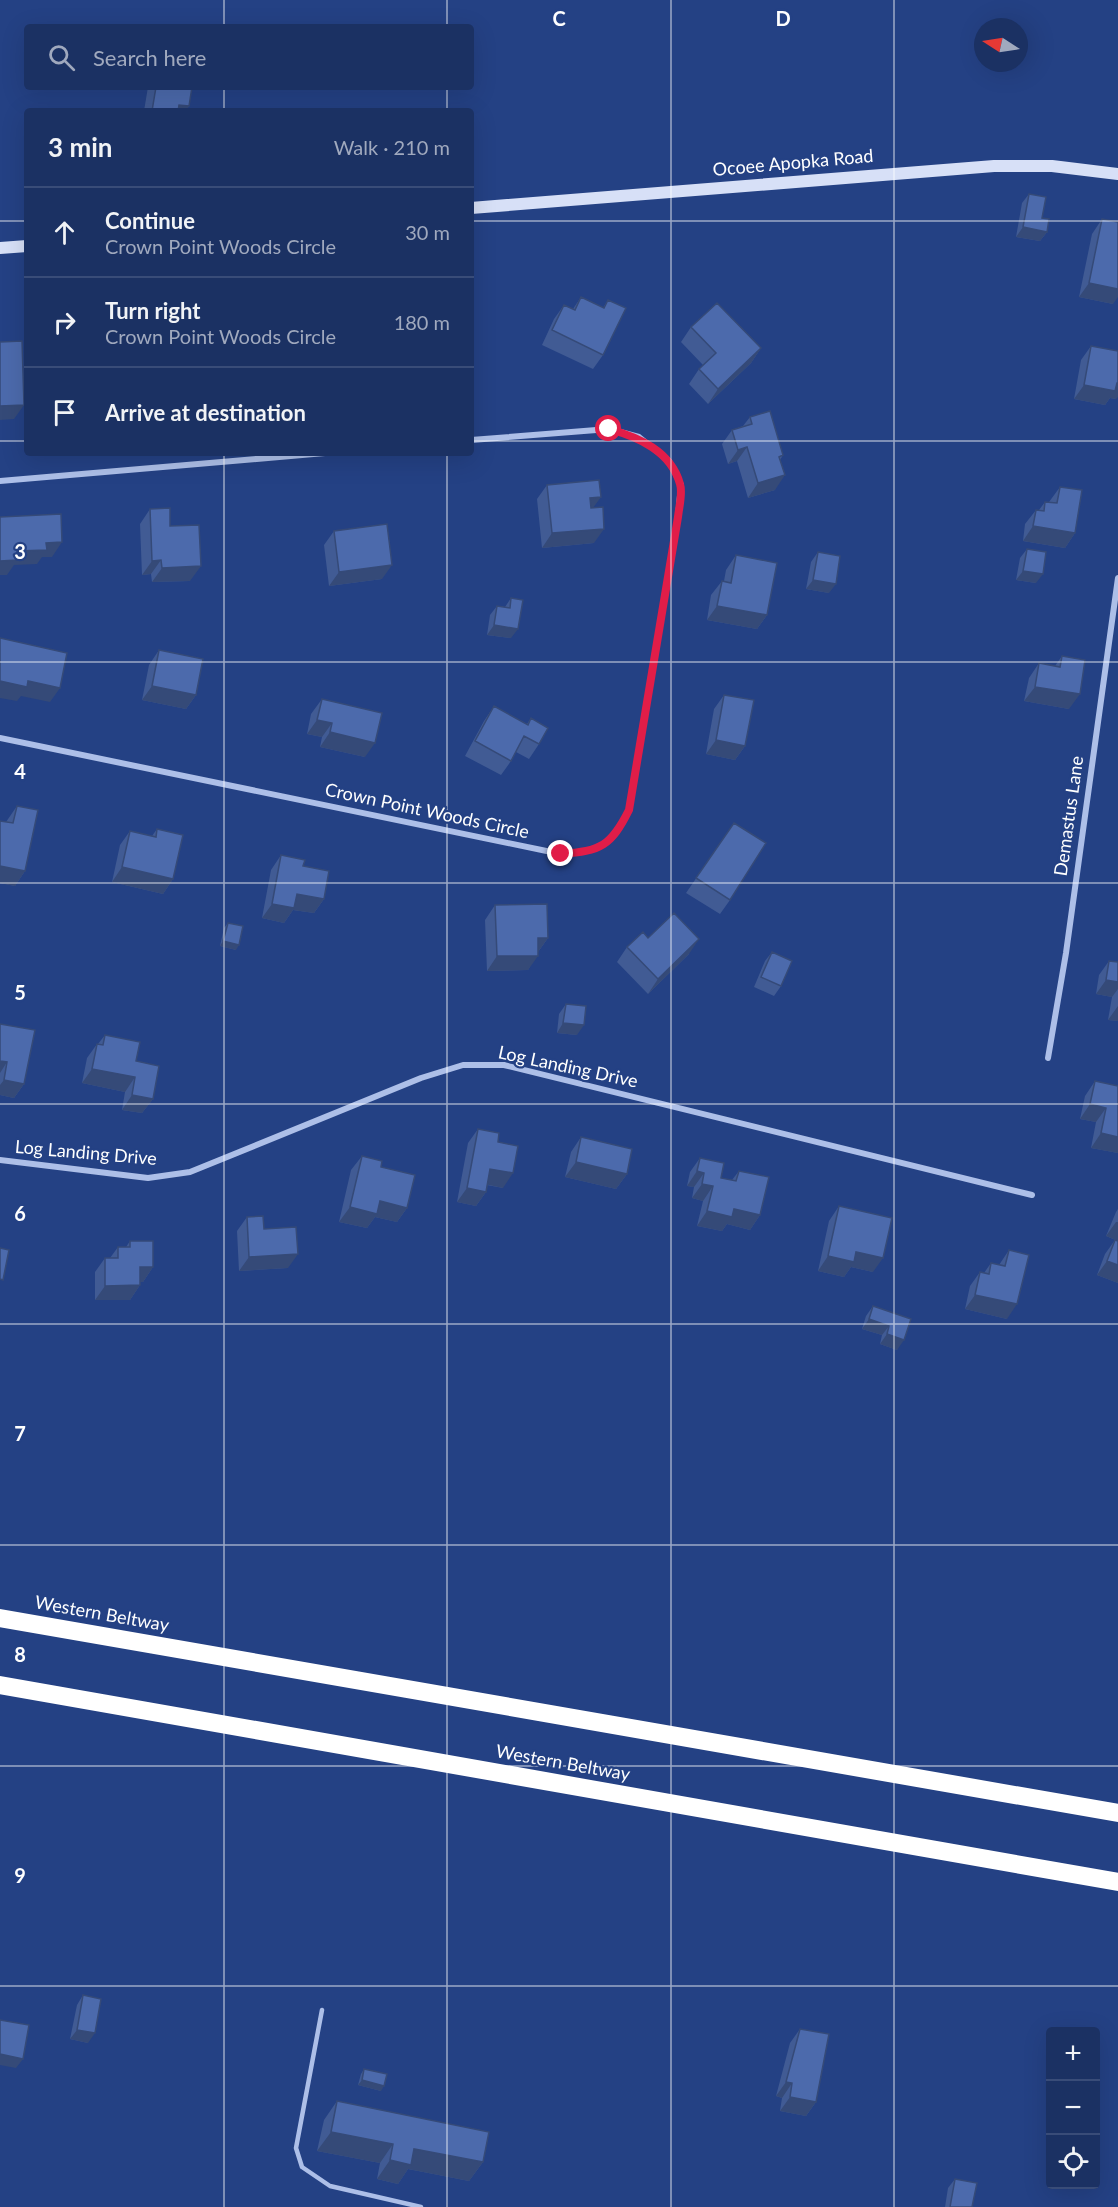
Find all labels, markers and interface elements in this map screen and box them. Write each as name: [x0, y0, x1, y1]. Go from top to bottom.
text: C: [552, 6, 566, 30]
text: D: [775, 6, 791, 30]
north arrow: [974, 18, 1028, 72]
search box: [24, 24, 474, 90]
icon: search: [45, 41, 78, 74]
text: Search here: [93, 44, 206, 71]
text: 3 min: [48, 131, 112, 163]
text: Walk · 210 m: [334, 135, 450, 159]
street label: Ocoee Apopka Road: [712, 144, 874, 180]
text: Continue: [105, 207, 195, 234]
icon: ahead: [48, 216, 81, 249]
text: 30 m: [405, 220, 450, 244]
text: Crown Point Woods Circle: [105, 234, 336, 258]
text: Turn right: [105, 297, 200, 324]
icon: right: [48, 306, 81, 339]
text: 180 m: [394, 310, 450, 334]
text: Crown Point Woods Circle: [105, 324, 336, 348]
icon: arrive: [48, 396, 81, 429]
text: Arrive at destination: [105, 399, 306, 426]
route start: [595, 415, 621, 441]
text: 3: [14, 539, 26, 563]
street label: Demastus Lane: [1049, 754, 1087, 877]
text: 4: [14, 759, 26, 783]
street label: Crown Point Woods Circle: [323, 778, 531, 842]
route end: [547, 840, 573, 866]
text: 5: [14, 980, 26, 1004]
street label: Log Landing Drive: [496, 1040, 640, 1092]
street label: Log Landing Drive: [14, 1135, 158, 1169]
text: 6: [14, 1201, 26, 1225]
text: 7: [14, 1421, 26, 1445]
street label: Western Beltway: [33, 1590, 172, 1636]
text: 8: [14, 1642, 26, 1666]
street label: Western Beltway: [494, 1739, 633, 1785]
text: 9: [14, 1863, 26, 1887]
map controls: [1046, 2027, 1100, 2189]
button: +: [1046, 2027, 1100, 2081]
button: −: [1046, 2081, 1100, 2135]
button: locate: [1046, 2135, 1100, 2189]

